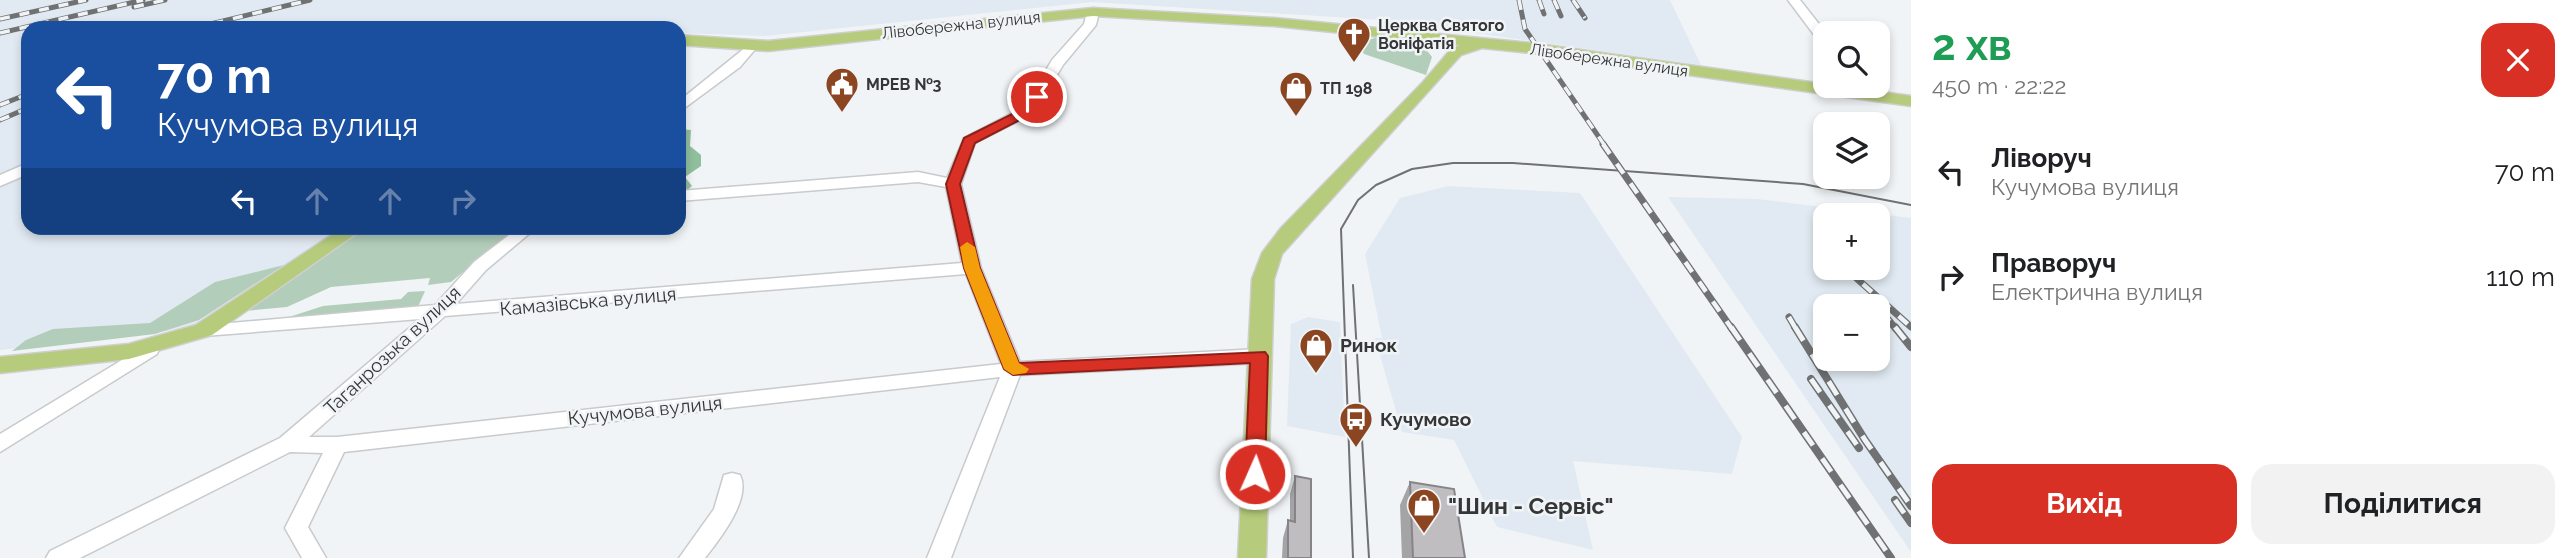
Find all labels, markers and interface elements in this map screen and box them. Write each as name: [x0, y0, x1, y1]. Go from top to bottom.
street label: Лівобережна вулиця: [881, 7, 1041, 43]
church icon: Церква Святого Воніфатія: [1335, 15, 1373, 64]
place label: Церква Святого Воніфатія: [1378, 16, 1504, 53]
map controls: [1813, 21, 1890, 371]
button: search: [1813, 21, 1890, 98]
text: 2 хв: [1932, 21, 2012, 70]
button: close: [2481, 23, 2555, 97]
street label: Лівобережна вулиця: [1529, 39, 1689, 81]
text: 70 m: [157, 47, 272, 104]
icon: left: [42, 49, 133, 140]
public building icon: МРЕВ №3: [823, 65, 861, 114]
pin: [1007, 67, 1067, 127]
shop icon: ТП 198: [1277, 69, 1315, 118]
text: 450 m · 22:22: [1932, 72, 2067, 99]
place label: МРЕВ №3: [866, 75, 942, 94]
icon: arrive: [1018, 78, 1056, 116]
place label: ТП 198: [1320, 79, 1372, 98]
text: Кучумова вулиця: [157, 106, 418, 143]
button: layers: [1813, 112, 1890, 189]
text: Ліворуч: [1991, 143, 2092, 173]
icon: left: [1932, 153, 1970, 191]
text: 70 m: [2495, 157, 2555, 187]
text: Кучумова вулиця: [1991, 173, 2179, 200]
icon: left: [225, 182, 263, 220]
icon: ahead: [298, 182, 336, 220]
icon: ahead: [371, 182, 409, 220]
icon: right: [444, 182, 482, 220]
button: +: [1813, 203, 1890, 280]
text: Праворуч: [1991, 248, 2116, 278]
icon: right: [1932, 258, 1970, 296]
text: 110 m: [2486, 262, 2555, 292]
text: Електрична вулиця: [1991, 278, 2203, 305]
street label: Таганрозька вулиця: [319, 281, 465, 419]
street label: Камазівська вулиця: [499, 282, 677, 320]
button: −: [1813, 294, 1890, 371]
shop icon: Ринок: [1297, 326, 1335, 375]
place label: Ринок: [1340, 334, 1397, 356]
street label: Кучумова вулиця: [567, 391, 723, 429]
bus stop icon: Кучумово: [1337, 400, 1375, 449]
place label: Кучумово: [1380, 408, 1471, 430]
position arrow: [1218, 437, 1292, 511]
button: Вихід: [1932, 464, 2237, 544]
button: Поділитися: [2251, 464, 2555, 544]
shop icon: "Шин - Сервіс": [1405, 486, 1443, 535]
place label: "Шин - Сервіс": [1448, 492, 1613, 519]

